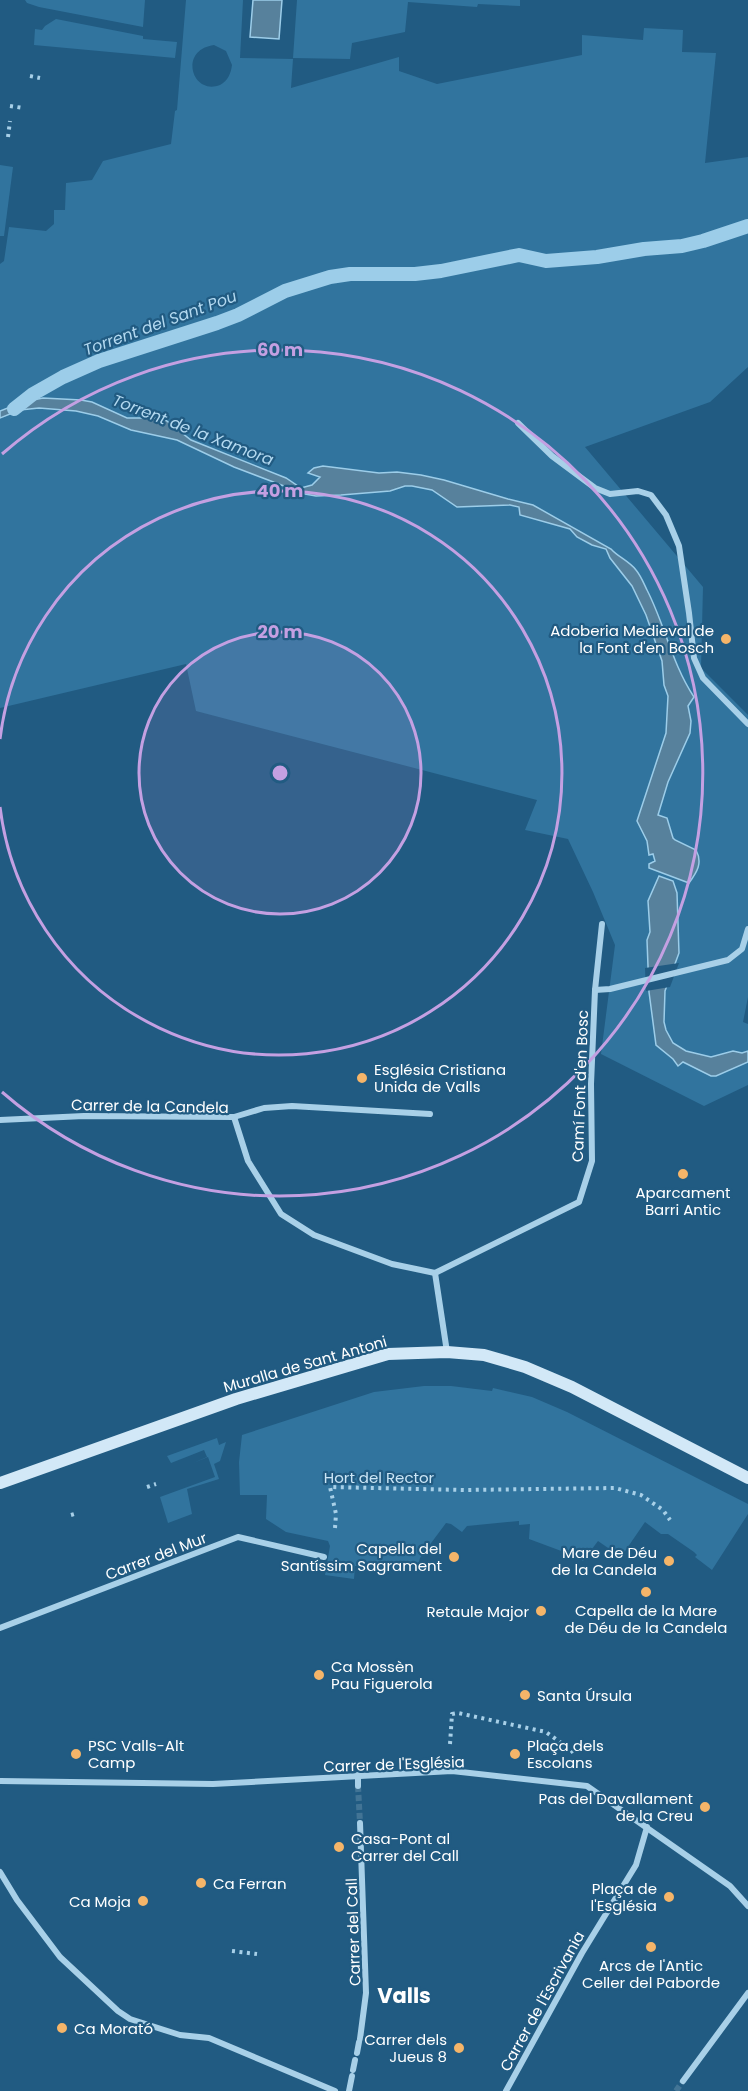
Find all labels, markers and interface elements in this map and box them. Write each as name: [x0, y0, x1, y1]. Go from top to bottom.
water label: Torrent del Sant Pou: [80, 285, 240, 361]
text: 60 m: [257, 337, 303, 362]
water label: Torrent de la Xamora: [109, 389, 277, 471]
text: 40 m: [257, 478, 303, 503]
text: 20 m: [258, 619, 302, 644]
place label: Adoberia Medieval de la Font d'en Bosch: [550, 620, 714, 658]
marker: Adoberia Medieval de la Font d'en Bosch: [719, 632, 733, 646]
centre of rings: [270, 763, 290, 783]
street label: Camí Font d'en Bosc: [567, 1010, 593, 1162]
place label: Església Cristiana Unida de Valls: [374, 1059, 506, 1097]
marker: Església Cristiana Unida de Valls: [355, 1071, 369, 1085]
street label: Carrer de la Candela: [71, 1094, 229, 1118]
marker: Aparcament Barri Antic: [676, 1167, 690, 1181]
place label: Aparcament Barri Antic: [635, 1182, 731, 1220]
street label: Muralla de Sant Antoni: [221, 1331, 389, 1397]
park label: Hort del Rector: [324, 1467, 435, 1488]
street label: Carrer del Mur: [102, 1527, 210, 1585]
place label: Capella del Santíssim Sagrament: [281, 1538, 442, 1576]
place label: Mare de Déu de la Candela: [551, 1542, 657, 1580]
marker: Capella del Santíssim Sagrament: [447, 1550, 461, 1564]
marker: Mare de Déu de la Candela: [662, 1554, 676, 1568]
marker: Capella de la Mare de Déu de la Candela: [639, 1585, 653, 1599]
place label: Capella de la Mare de Déu de la Candela: [565, 1600, 727, 1638]
place label: Retaule Major: [426, 1601, 529, 1622]
marker: Retaule Major: [534, 1604, 548, 1618]
place label: Ca Mossèn Pau Figuerola: [331, 1656, 433, 1694]
marker: Ca Mossèn Pau Figuerola: [312, 1668, 326, 1682]
place label: Santa Úrsula: [537, 1685, 632, 1706]
marker: Santa Úrsula: [518, 1688, 532, 1702]
place label: PSC Valls-Alt Camp: [88, 1735, 184, 1773]
place label: Plaça dels Escolans: [527, 1735, 604, 1773]
marker: PSC Valls-Alt Camp: [69, 1747, 83, 1761]
marker: Plaça dels Escolans: [508, 1747, 522, 1761]
street label: Carrer de l'Església: [323, 1751, 465, 1777]
place label: Pas del Davallament de la Creu: [539, 1788, 693, 1826]
marker: Pas del Davallament de la Creu: [698, 1800, 712, 1814]
place label: Casa-Pont al Carrer del Call: [351, 1828, 459, 1866]
marker: Casa-Pont al Carrer del Call: [332, 1840, 346, 1854]
place label: Ca Ferran: [213, 1873, 287, 1894]
marker: Ca Ferran: [194, 1876, 208, 1890]
street label: Carrer del Call: [341, 1878, 365, 1986]
place label: Plaça de l'Església: [591, 1878, 657, 1916]
marker: Plaça de l'Església: [662, 1890, 676, 1904]
place label: Ca Moja: [69, 1891, 131, 1912]
marker: Ca Moja: [136, 1894, 150, 1908]
street label: Carrer de l'Escrivania: [495, 1927, 589, 2075]
marker: Arcs de l'Antic Celler del Paborde: [644, 1940, 658, 1954]
place label: Arcs de l'Antic Celler del Paborde: [582, 1955, 720, 1993]
district label: Valls: [377, 1981, 431, 2010]
place label: Ca Morató: [74, 2018, 153, 2039]
marker: Ca Morató: [55, 2021, 69, 2035]
place label: Carrer dels Jueus 8: [364, 2029, 447, 2067]
marker: Carrer dels Jueus 8: [452, 2041, 466, 2055]

